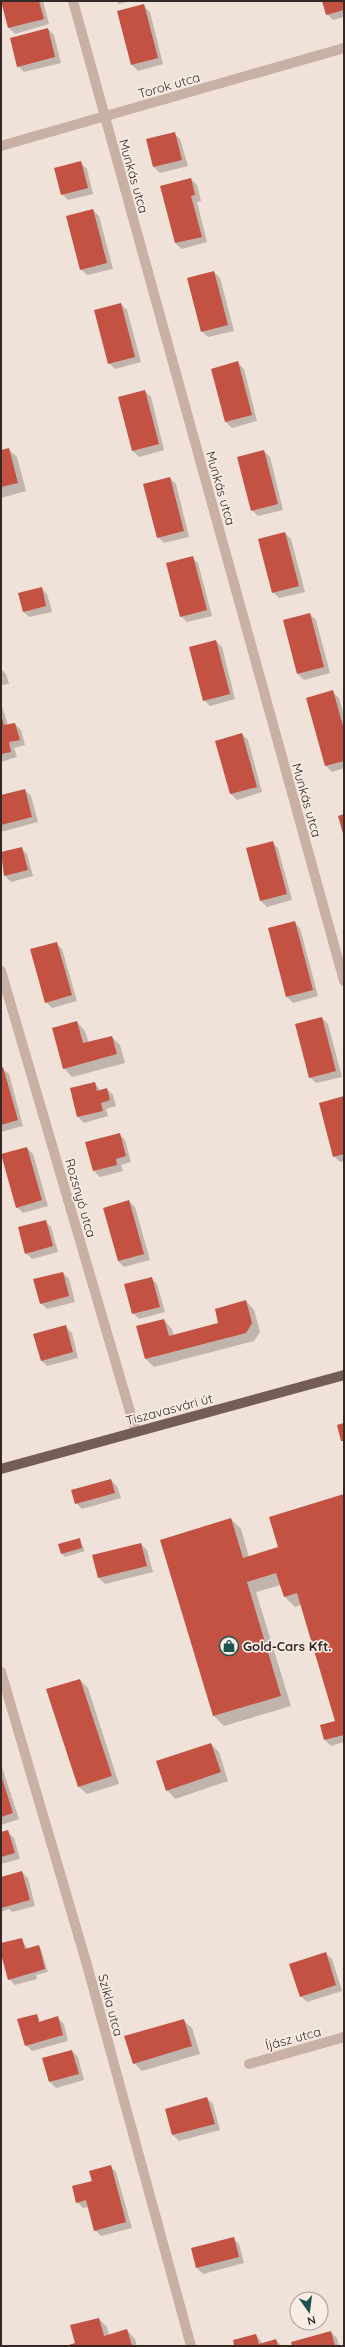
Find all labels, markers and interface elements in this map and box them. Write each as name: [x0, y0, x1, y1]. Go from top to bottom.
street label: Torok utca: [136, 69, 202, 101]
street label: Munkás utca: [116, 137, 152, 215]
street label: Munkás utca: [203, 449, 239, 527]
street label: Munkás utca: [289, 761, 325, 839]
street label: Rozsnyó utca: [62, 1157, 100, 1239]
street label: Tiszavasvári út: [124, 1390, 214, 1428]
shop icon: Gold-Cars Kft.: [218, 1635, 240, 1657]
place label: Gold-Cars Kft.: [243, 1638, 332, 1654]
street label: Szikla utca: [95, 1972, 127, 2038]
street label: Íjász utca: [263, 2023, 323, 2053]
north arrow: [289, 2291, 329, 2331]
text: N: [306, 2313, 317, 2328]

